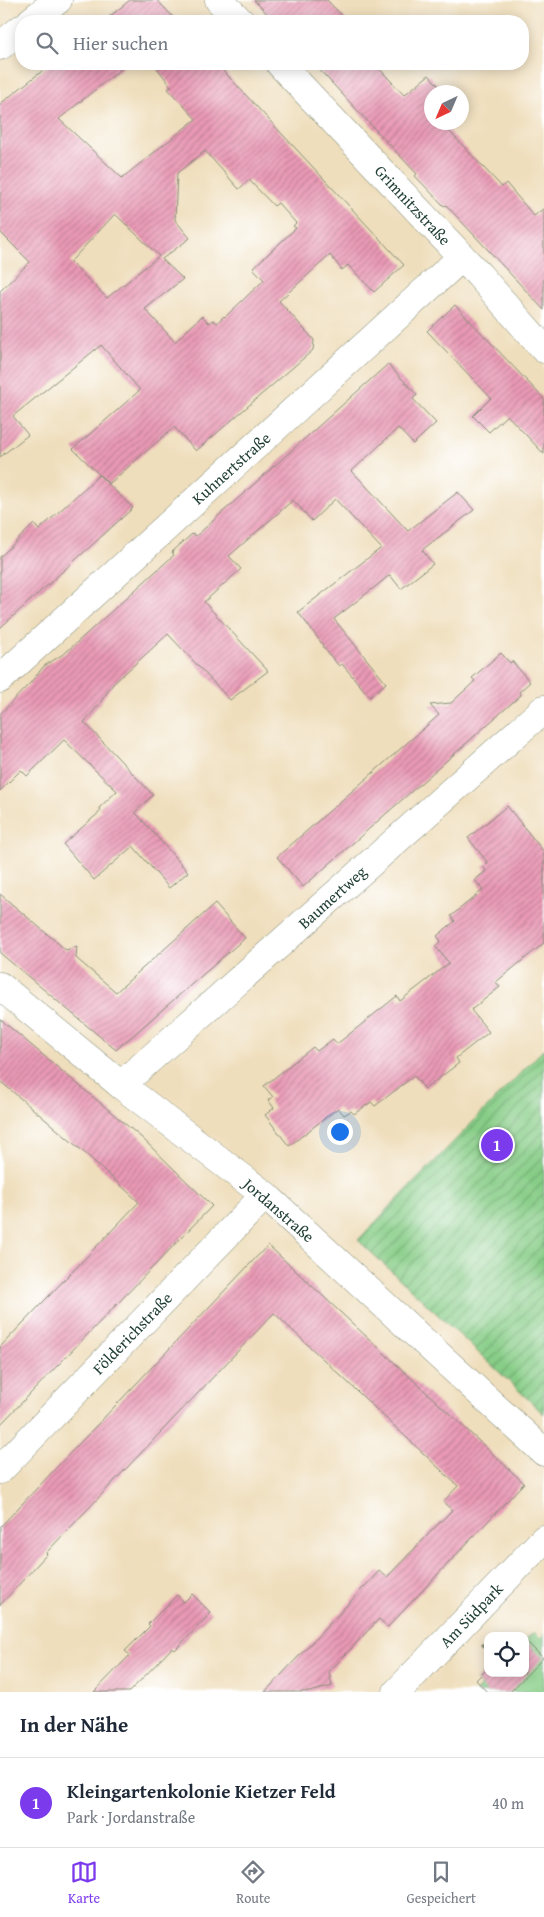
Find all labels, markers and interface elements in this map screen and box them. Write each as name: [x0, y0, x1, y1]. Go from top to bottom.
search box: [15, 15, 529, 70]
icon: search: [33, 29, 61, 57]
text: Hier suchen: [73, 29, 168, 57]
north arrow: [424, 85, 469, 130]
street label: Grimnitzstraße: [369, 159, 457, 251]
street label: Kuhnertstraße: [186, 426, 276, 510]
street label: Baumertweg: [293, 860, 371, 934]
your location: [327, 1119, 353, 1145]
pin: 1: [481, 1126, 513, 1164]
street label: Jordanstraße: [237, 1171, 320, 1248]
street label: Földerichstraße: [86, 1286, 178, 1380]
street label: Am Südpark: [434, 1576, 509, 1653]
map controls: [484, 1632, 529, 1677]
button: locate: [484, 1632, 529, 1677]
text: In der Nähe: [20, 1709, 128, 1740]
text: Kleingartenkolonie Kietzer Feld: [67, 1777, 336, 1805]
text: 1: [32, 1791, 40, 1815]
text: 40 m: [492, 1791, 524, 1815]
text: Park · Jordanstraße: [67, 1805, 195, 1829]
tab: Karte: [68, 1858, 100, 1908]
tab: Route: [236, 1858, 270, 1908]
tab: Gespeichert: [406, 1858, 476, 1908]

